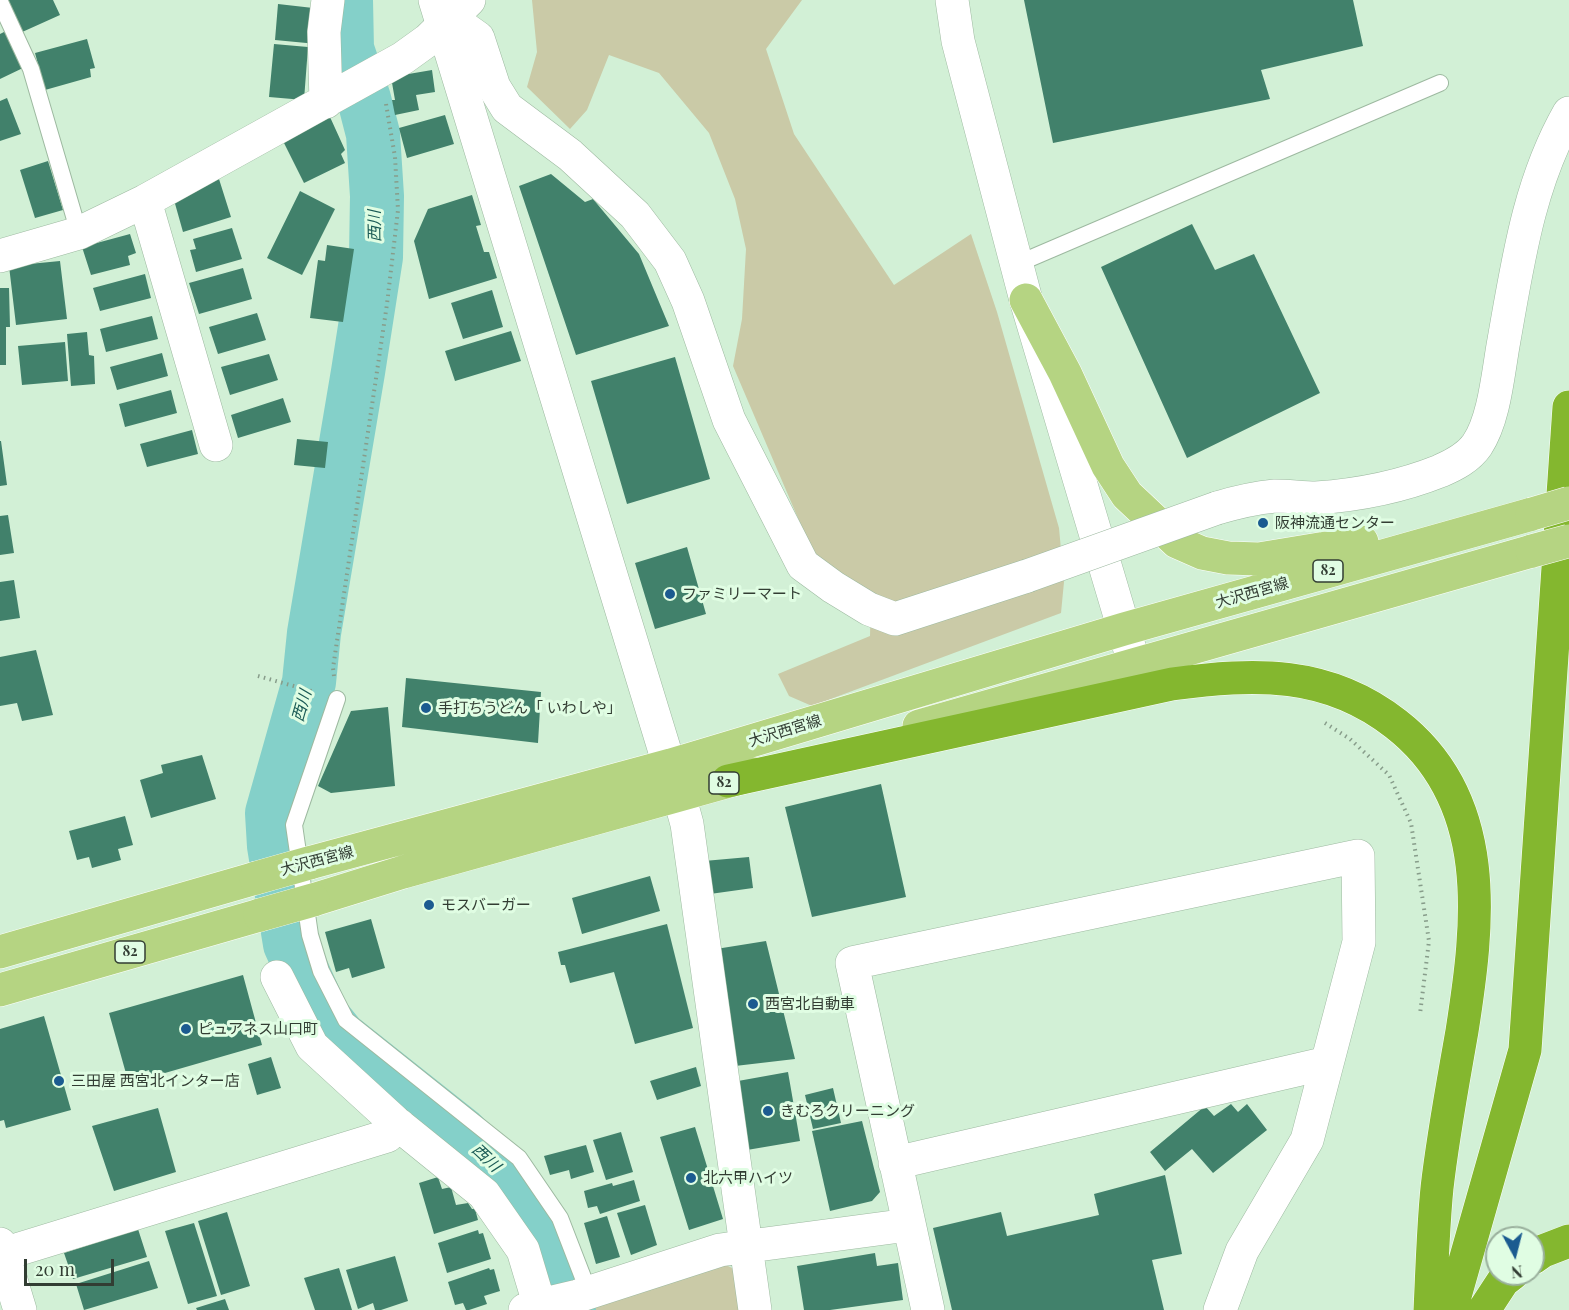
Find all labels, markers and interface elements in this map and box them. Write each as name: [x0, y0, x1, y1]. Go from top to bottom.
water label: 西川: [365, 210, 385, 242]
place label: 阪神流通センター: [1275, 514, 1395, 532]
marker: 阪神流通センター: [1256, 516, 1270, 530]
road number: 82: [1313, 560, 1343, 582]
street label: 大沢西宮線: [1213, 574, 1291, 612]
place label: ファミリーマート: [682, 585, 802, 603]
marker: ファミリーマート: [663, 587, 677, 601]
water label: 西川: [288, 688, 316, 724]
place label: 手打ちうどん「 いわしや」: [438, 699, 622, 717]
marker: 手打ちうどん「 いわしや」: [419, 701, 433, 715]
street label: 大沢西宮線: [747, 711, 823, 751]
road number: 82: [709, 772, 739, 794]
street label: 大沢西宮線: [278, 843, 356, 879]
place label: モスバーガー: [441, 896, 531, 914]
marker: モスバーガー: [422, 898, 436, 912]
road number: 82: [115, 941, 145, 963]
place label: 西宮北自動車: [765, 995, 855, 1013]
marker: 西宮北自動車: [746, 997, 760, 1011]
place label: ピュアネス山口町: [198, 1020, 318, 1038]
marker: ピュアネス山口町: [179, 1022, 193, 1036]
place label: 三田屋 西宮北インター店: [71, 1072, 240, 1090]
marker: 三田屋 西宮北インター店: [52, 1074, 66, 1088]
place label: きむろクリーニング: [780, 1102, 915, 1120]
marker: きむろクリーニング: [761, 1104, 775, 1118]
water label: 西川: [468, 1140, 504, 1176]
place label: 北六甲ハイツ: [703, 1169, 793, 1187]
marker: 北六甲ハイツ: [684, 1171, 698, 1185]
north arrow: [1485, 1226, 1545, 1286]
scale bar: [27, 1247, 117, 1285]
text: 20 m: [35, 1257, 75, 1281]
text: N: [1510, 1261, 1524, 1284]

